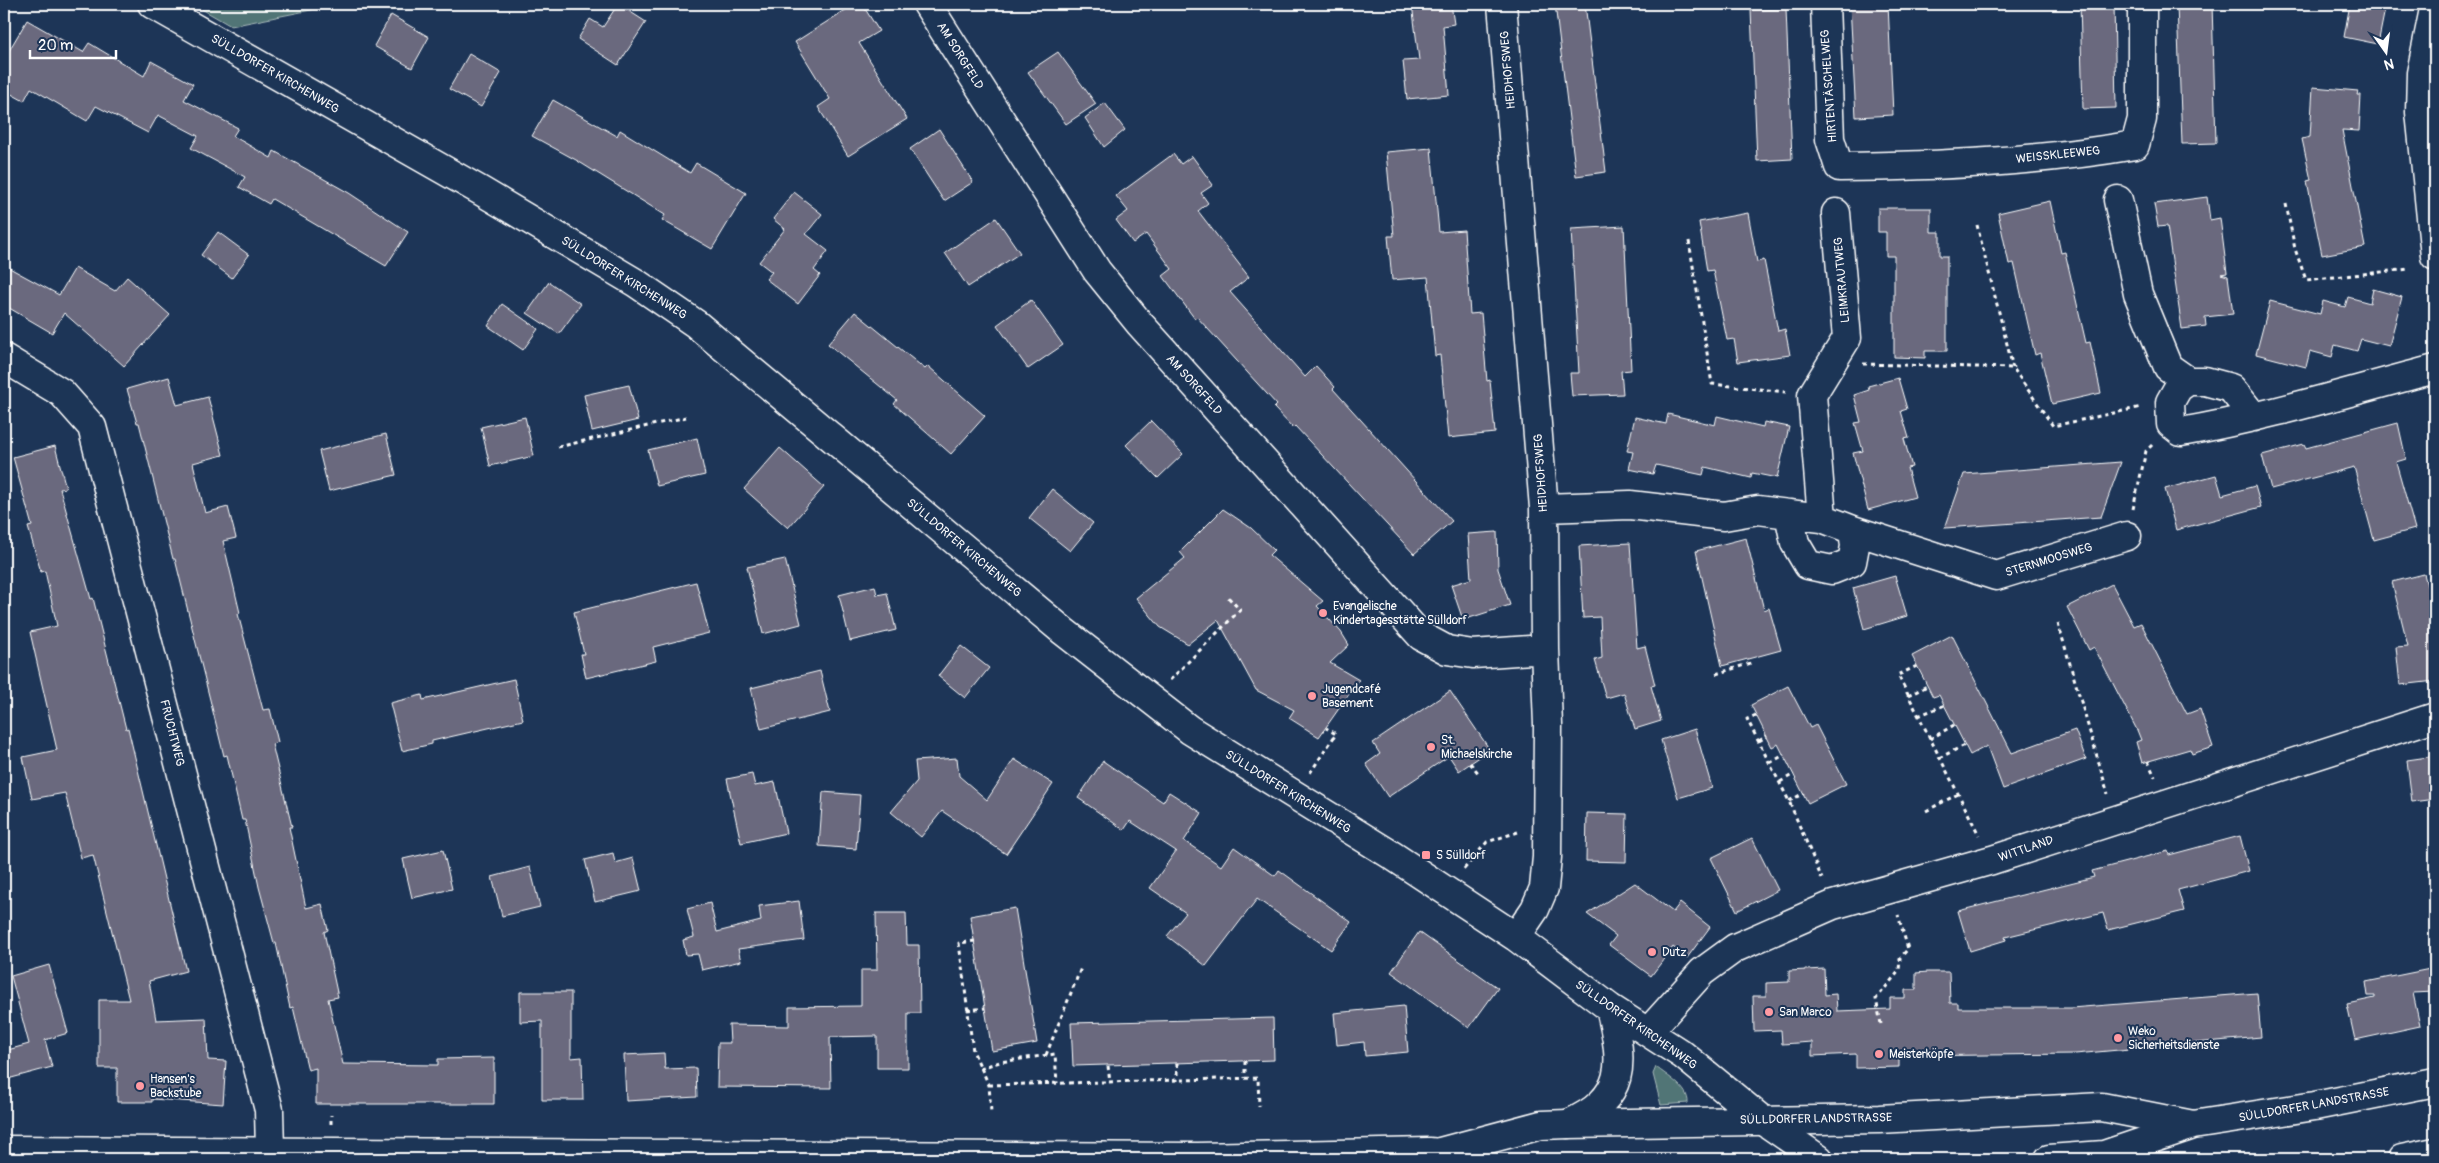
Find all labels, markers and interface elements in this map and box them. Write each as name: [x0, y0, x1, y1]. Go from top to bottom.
street label: AM SORGFELD: [933, 20, 987, 93]
scale bar: [30, 28, 116, 60]
north arrow: [2362, 28, 2412, 78]
street label: HIRTENTÄSCHELWEG: [1817, 29, 1840, 143]
street label: SÜLLDORFER KIRCHENWEG: [208, 30, 342, 117]
street label: HEIDHOFSWEG: [1497, 30, 1519, 110]
text: 20 m: [38, 36, 73, 55]
text: N: [2382, 55, 2396, 74]
street label: WEISSKLEEWEG: [2015, 143, 2101, 167]
street label: SÜLLDORFER KIRCHENWEG: [558, 232, 690, 323]
street label: LEIMKRAUTWEG: [1831, 236, 1853, 324]
street label: AM SORGFELD: [1163, 352, 1225, 419]
street label: HEIDHOFSWEG: [1531, 433, 1551, 513]
street label: SÜLLDORFER KIRCHENWEG: [903, 495, 1025, 601]
street label: STERNMOOSWEG: [2004, 540, 2094, 580]
place label: Evangelische Kindertagesstätte Sülldorf: [1333, 599, 1467, 628]
marker: Evangelische Kindertagesstätte Sülldorf: [1317, 607, 1329, 619]
place label: Jugendcafé Basement: [1322, 682, 1381, 711]
marker: Jugendcafé Basement: [1306, 690, 1318, 702]
street label: FRUCHTWEG: [156, 698, 188, 768]
place label: St. Michaelskirche: [1441, 733, 1512, 762]
marker: St. Michaelskirche: [1425, 741, 1437, 753]
street label: SÜLLDORFER KIRCHENWEG: [1222, 746, 1354, 837]
street label: WITTLAND: [1997, 832, 2056, 865]
place label: S Sülldorf: [1436, 848, 1486, 863]
marker: S Sülldorf: [1420, 849, 1432, 861]
place label: Dutz: [1662, 945, 1686, 960]
marker: Dutz: [1646, 946, 1658, 958]
street label: SÜLLDORFER KIRCHENWEG: [1572, 976, 1700, 1073]
place label: San Marco: [1779, 1005, 1832, 1020]
marker: San Marco: [1763, 1006, 1775, 1018]
place label: Weko Sicherheitsdienste: [2128, 1024, 2219, 1053]
marker: Weko Sicherheitsdienste: [2112, 1032, 2124, 1044]
place label: Meisterköpfe: [1889, 1047, 1953, 1062]
marker: Meisterköpfe: [1873, 1048, 1885, 1060]
place label: Hansen's Backstube: [150, 1072, 202, 1101]
marker: Hansen's Backstube: [134, 1080, 146, 1092]
street label: SÜLLDORFER LANDSTRASSE: [2237, 1083, 2390, 1126]
street label: SÜLLDORFER LANDSTRASSE: [1740, 1109, 1892, 1128]

